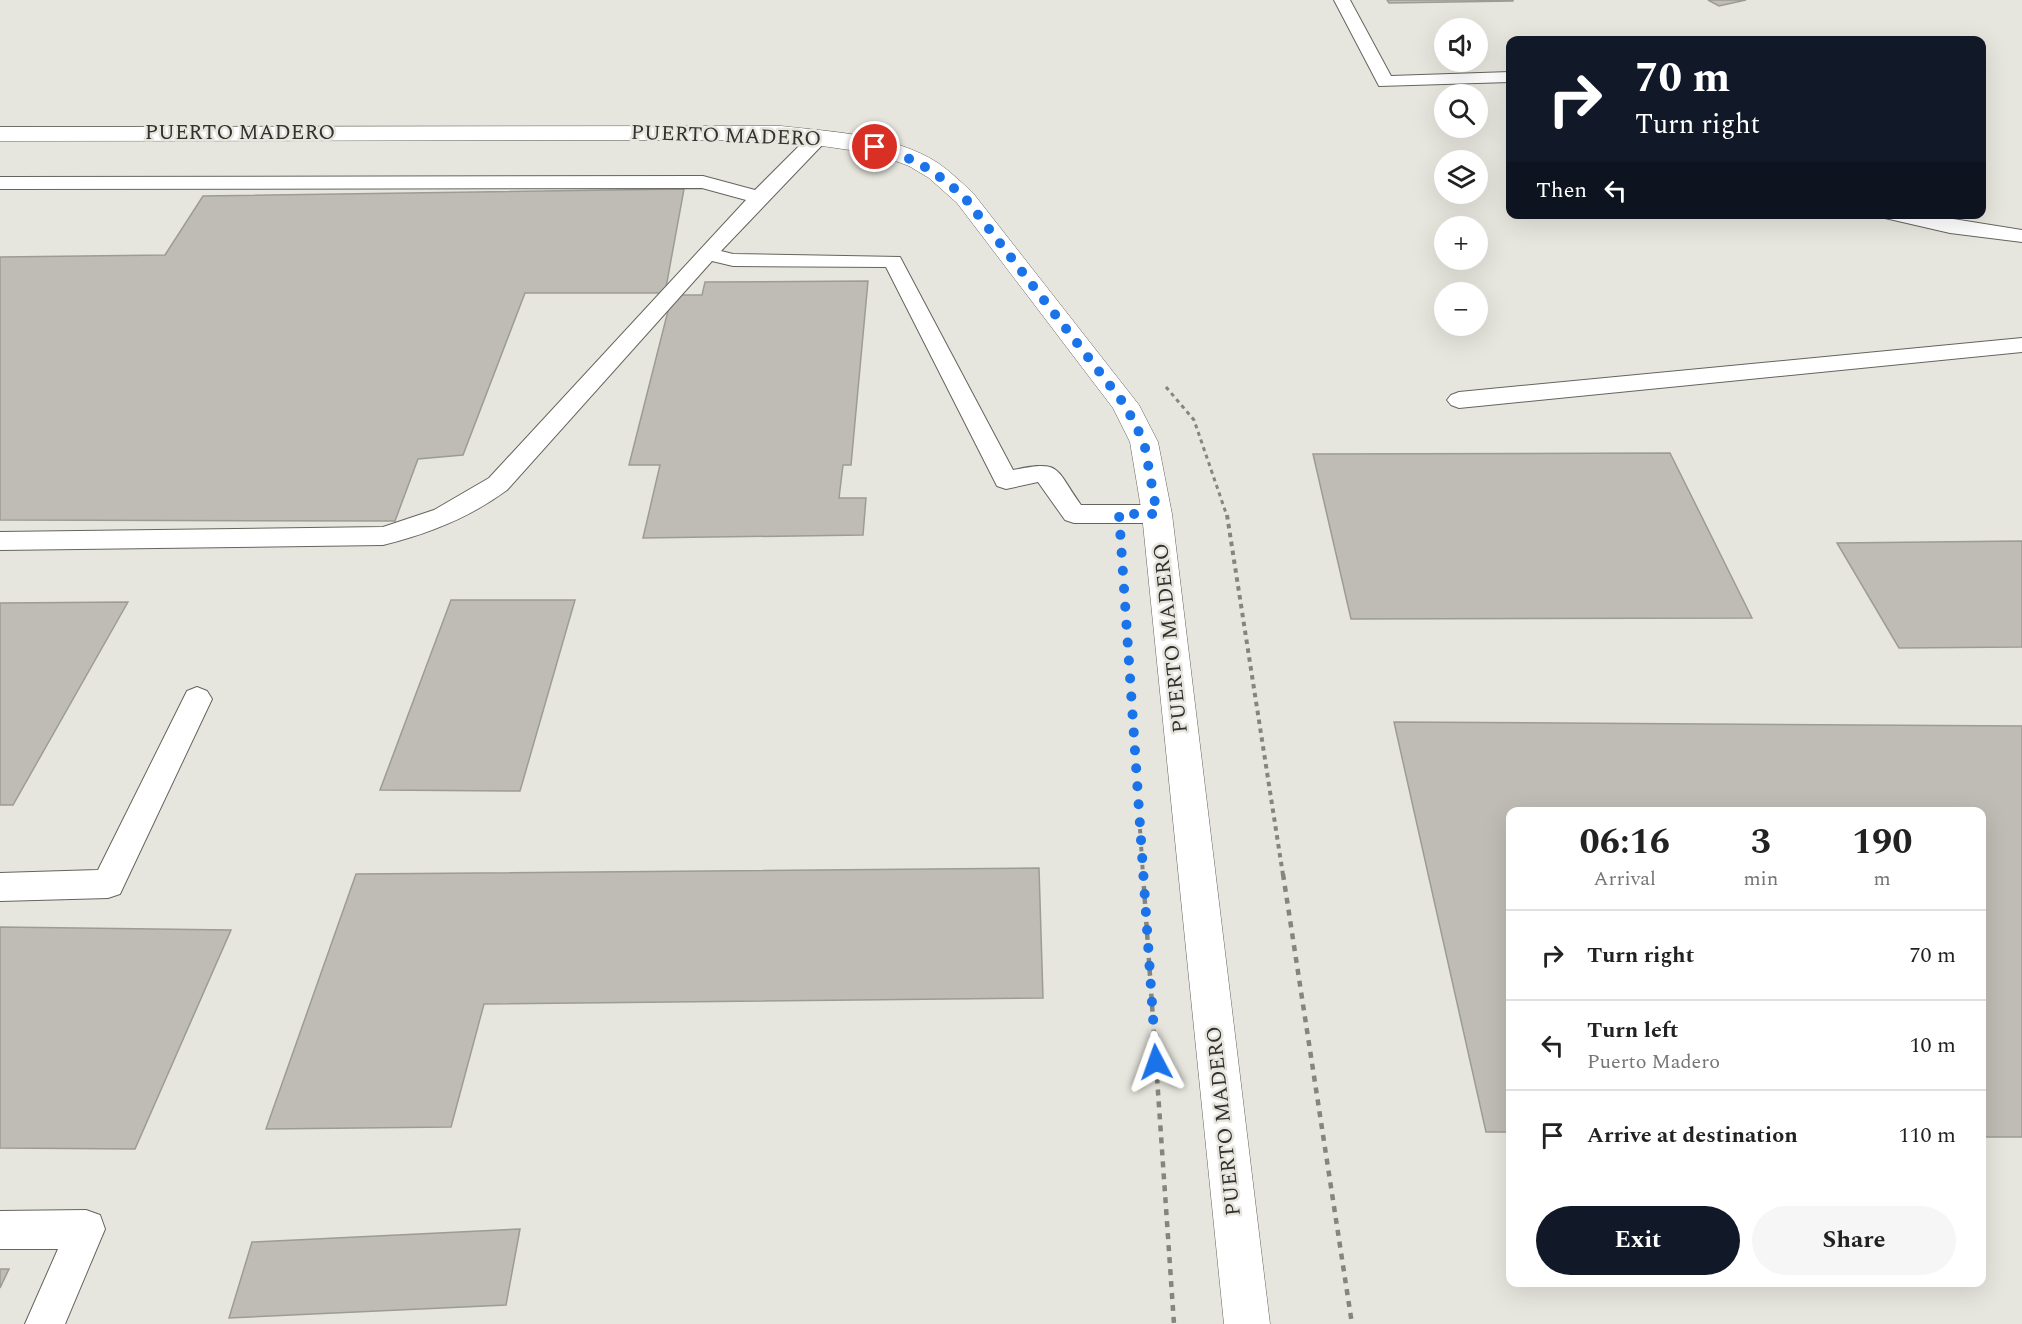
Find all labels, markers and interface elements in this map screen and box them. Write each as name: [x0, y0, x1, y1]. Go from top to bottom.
map controls: [1434, 18, 1488, 336]
button: sound: [1434, 18, 1488, 72]
text: 70 m: [1635, 47, 1730, 110]
icon: right: [1536, 60, 1614, 138]
button: search: [1434, 84, 1488, 138]
text: Turn right: [1635, 104, 1760, 146]
street label: PUERTO MADERO: [145, 117, 335, 149]
street label: PUERTO MADERO: [630, 117, 822, 155]
pin: [849, 121, 900, 172]
icon: arrive: [858, 130, 891, 163]
button: layers: [1434, 150, 1488, 204]
text: Then: [1536, 174, 1587, 207]
icon: left: [1599, 174, 1632, 207]
button: +: [1434, 216, 1488, 270]
button: −: [1434, 282, 1488, 336]
street label: PUERTO MADERO: [1145, 542, 1197, 734]
text: 06:16: [1579, 815, 1670, 870]
text: 3: [1751, 815, 1771, 870]
text: 190: [1852, 815, 1912, 870]
text: Arrival: [1594, 864, 1656, 894]
text: min: [1743, 864, 1778, 894]
text: m: [1874, 864, 1891, 894]
icon: right: [1536, 939, 1569, 972]
text: Turn right: [1587, 939, 1694, 972]
text: 70 m: [1910, 939, 1956, 972]
text: Turn left: [1587, 1014, 1679, 1047]
street label: PUERTO MADERO: [1198, 1025, 1250, 1217]
icon: left: [1536, 1029, 1569, 1062]
text: 10 m: [1910, 1029, 1956, 1062]
position arrow: [1124, 1030, 1188, 1094]
text: Puerto Madero: [1587, 1047, 1720, 1077]
icon: arrive: [1536, 1119, 1569, 1152]
text: Arrive at destination: [1587, 1119, 1798, 1152]
text: 110 m: [1899, 1119, 1956, 1152]
button: Exit: [1536, 1206, 1740, 1275]
button: Share: [1752, 1206, 1956, 1275]

